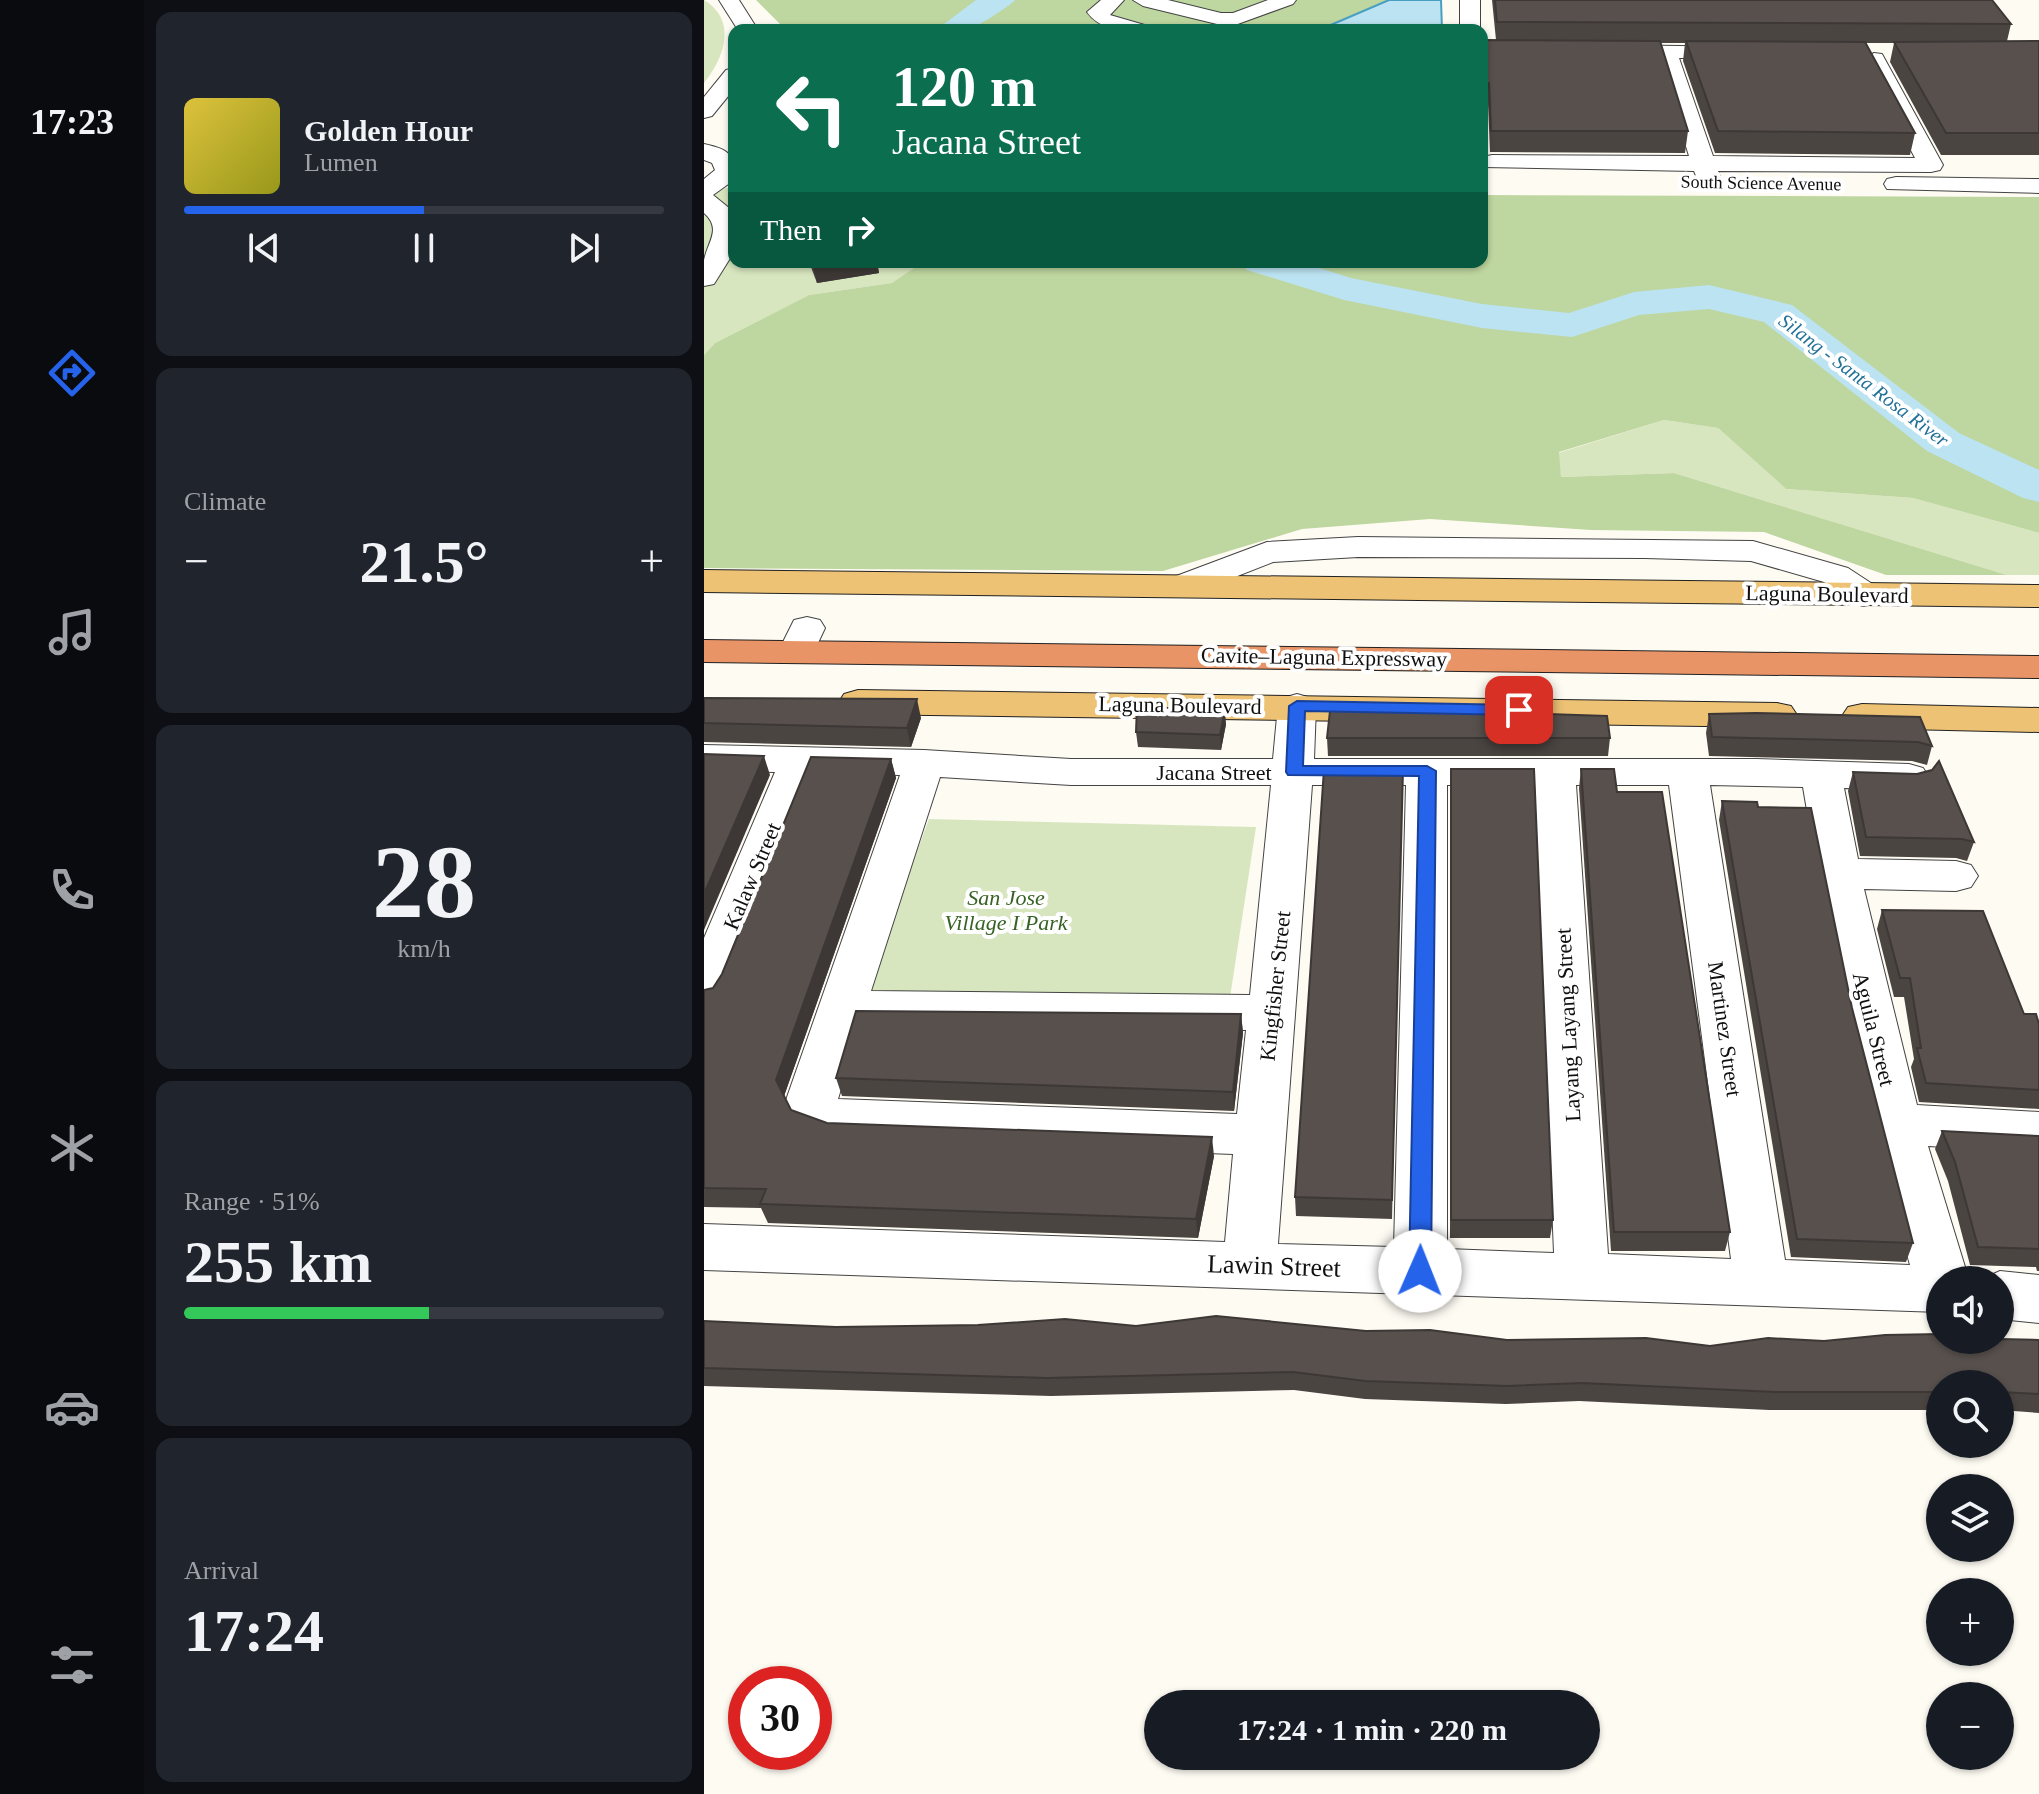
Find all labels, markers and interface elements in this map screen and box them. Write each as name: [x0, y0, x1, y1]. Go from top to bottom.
icon: left: [760, 56, 864, 160]
text: 120 m: [892, 56, 1037, 118]
text: 17:23: [30, 102, 114, 142]
text: Golden Hour: [304, 114, 473, 147]
text: Jacana Street: [892, 122, 1081, 162]
text: Lumen: [304, 148, 378, 177]
street label: South Science Avenue: [1681, 172, 1841, 194]
icon: right: [838, 208, 882, 252]
text: Then: [760, 213, 822, 246]
icon: previous: [242, 226, 286, 270]
icon: pause: [402, 226, 446, 270]
icon: next: [562, 226, 606, 270]
water label: Silang - Santa Rosa River: [1774, 309, 1953, 452]
icon: directions: [44, 345, 100, 401]
text: Climate: [184, 487, 266, 516]
text: 21.5°: [360, 529, 489, 595]
text: −: [184, 537, 209, 586]
text: +: [639, 537, 664, 586]
street label: Laguna Boulevard: [1745, 580, 1909, 608]
icon: music: [44, 604, 100, 660]
street label: Cavite–Laguna Expressway: [1201, 642, 1447, 672]
pin: [1485, 676, 1553, 744]
icon: arrive: [1497, 688, 1541, 732]
street label: Laguna Boulevard: [1098, 691, 1262, 719]
street label: Jacana Street: [1156, 760, 1272, 785]
street label: Kalaw Street: [718, 819, 786, 933]
text: 28: [372, 824, 476, 939]
icon: phone: [44, 862, 100, 918]
park label: San Jose Village I Park: [945, 885, 1069, 935]
street label: Kingfisher Street: [1255, 910, 1295, 1062]
street label: Layang Layang Street: [1550, 927, 1586, 1123]
text: km/h: [397, 934, 451, 963]
street label: Martinez Street: [1703, 960, 1747, 1098]
street label: Aguila Street: [1848, 969, 1900, 1089]
icon: climate: [44, 1120, 100, 1176]
text: Range · 51%: [184, 1187, 320, 1216]
text: 255 km: [184, 1229, 372, 1295]
position arrow: [1378, 1229, 1462, 1313]
street label: Lawin Street: [1207, 1249, 1342, 1283]
map controls: [1926, 1266, 2014, 1770]
button: sound: [1926, 1266, 2014, 1354]
button: search: [1926, 1370, 2014, 1458]
icon: car: [44, 1379, 100, 1435]
button: layers: [1926, 1474, 2014, 1562]
text: Arrival: [184, 1556, 259, 1585]
button: +: [1926, 1578, 2014, 1666]
text: 17:24: [184, 1598, 324, 1664]
icon: filters: [44, 1637, 100, 1693]
speed limit sign: 30: [728, 1666, 832, 1770]
button: −: [1926, 1682, 2014, 1770]
text: 17:24 · 1 min · 220 m: [1237, 1713, 1507, 1746]

